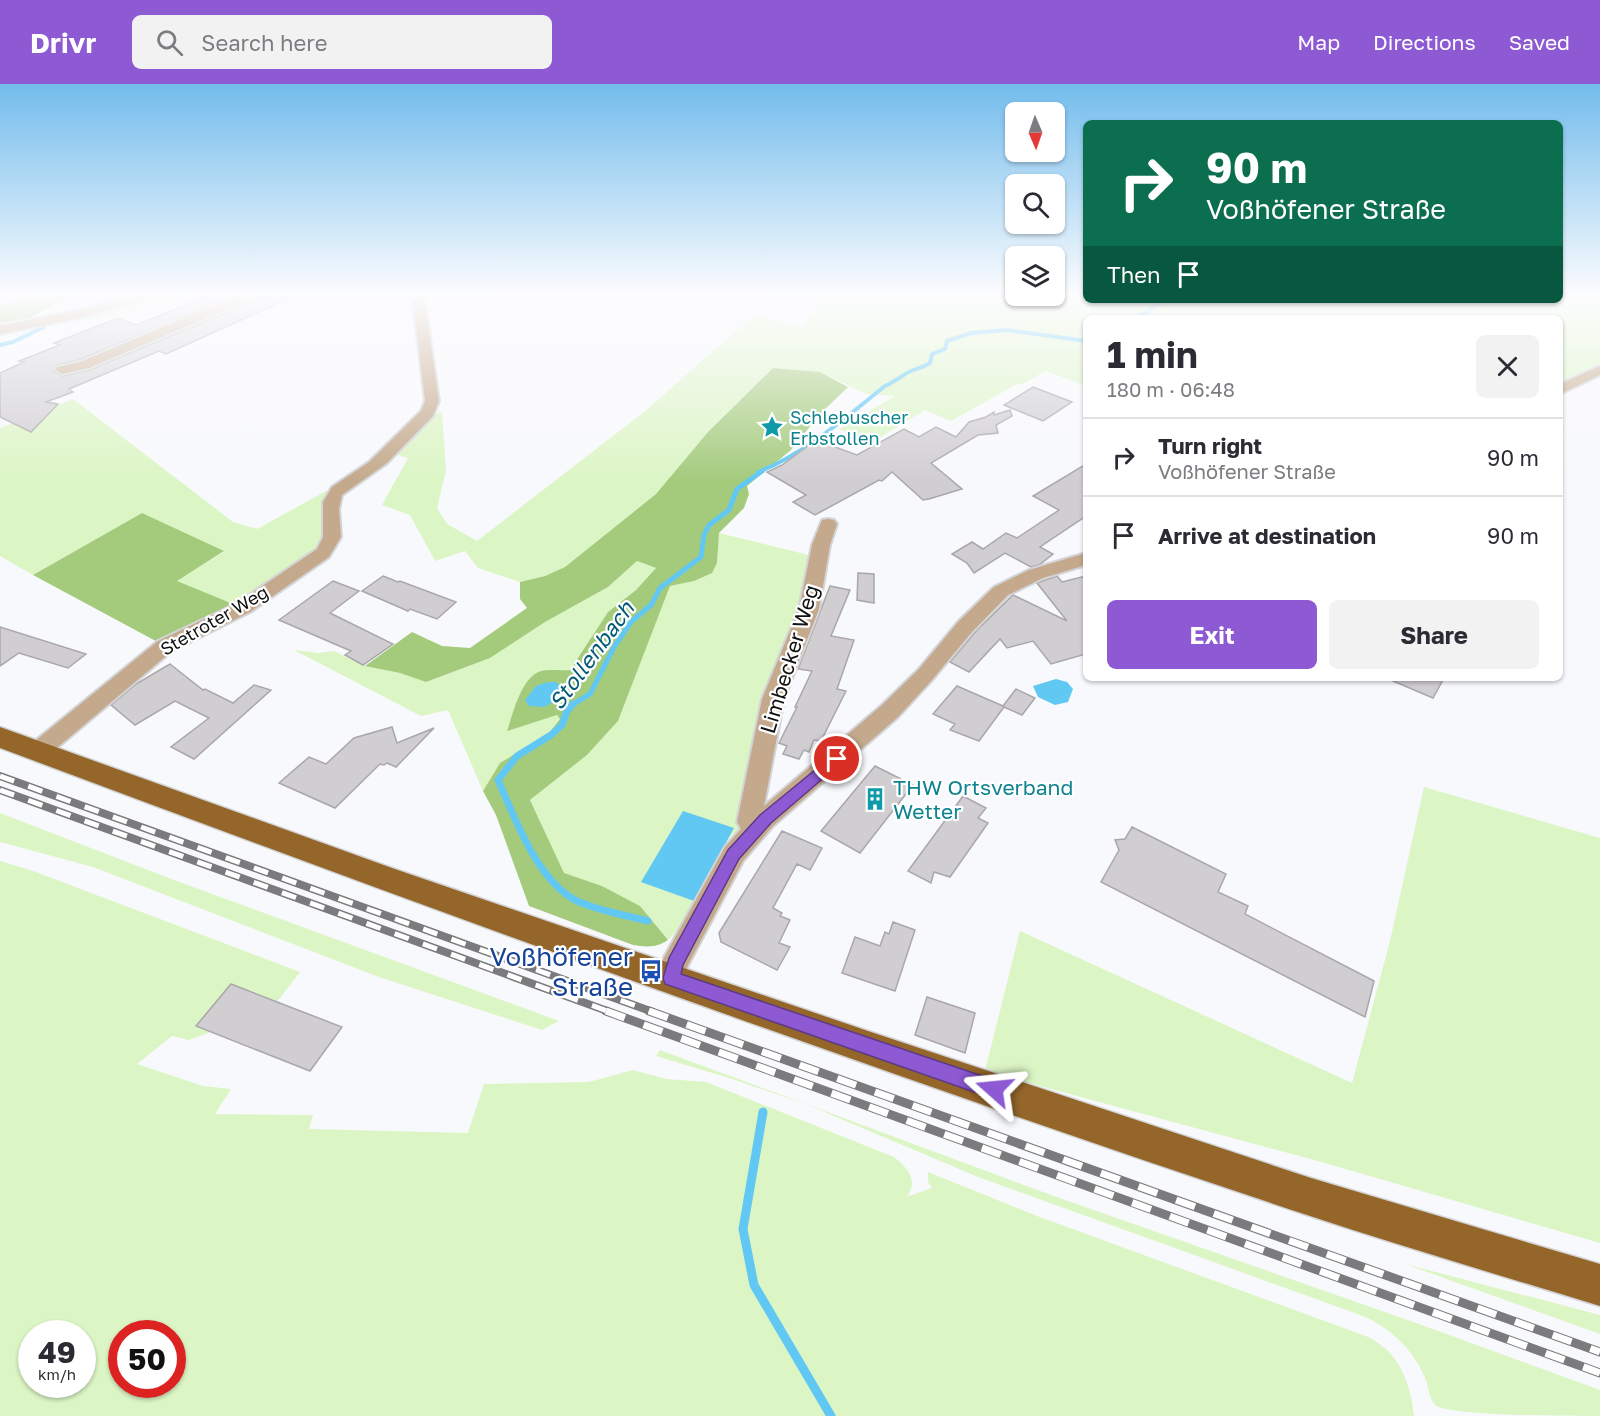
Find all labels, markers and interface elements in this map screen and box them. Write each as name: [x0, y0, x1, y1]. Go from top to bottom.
search box: [132, 15, 552, 69]
text: Drivr: [30, 26, 96, 59]
icon: search: [153, 26, 186, 59]
text: Search here: [201, 29, 327, 56]
text: Map: [1297, 29, 1340, 55]
text: Directions: [1373, 29, 1476, 55]
text: Saved: [1509, 29, 1570, 55]
north arrow: [1005, 102, 1065, 162]
map controls: [1005, 102, 1065, 306]
text: 90 m: [1206, 142, 1307, 192]
icon: right: [1107, 144, 1185, 222]
button: search: [1005, 174, 1065, 234]
text: Voßhöfener Straße: [1206, 193, 1446, 225]
button: layers: [1005, 246, 1065, 306]
icon: arrive: [1172, 258, 1205, 291]
text: Then: [1107, 261, 1160, 288]
text: 1 min: [1107, 333, 1198, 376]
button: close: [1476, 335, 1539, 398]
text: 180 m · 06:48: [1107, 377, 1235, 401]
place label: Schlebuscher Erbstollen: [790, 406, 908, 449]
place icon: Schlebuscher Erbstollen: [759, 414, 785, 440]
text: Turn right: [1158, 432, 1262, 459]
icon: right: [1107, 441, 1140, 474]
text: 90 m: [1487, 444, 1539, 471]
text: Voßhöfener Straße: [1158, 459, 1336, 483]
icon: arrive: [1107, 519, 1140, 552]
text: Arrive at destination: [1158, 522, 1376, 549]
text: 90 m: [1487, 522, 1539, 549]
street label: Stetroter Weg: [156, 580, 272, 660]
street label: Limbecker Weg: [754, 581, 824, 737]
water label: Stollenbach: [543, 594, 640, 714]
button: Exit: [1107, 600, 1317, 669]
button: Share: [1329, 600, 1539, 669]
pin: [811, 733, 862, 784]
icon: arrive: [820, 742, 853, 775]
place label: THW Ortsverband Wetter: [893, 774, 1073, 824]
building icon: THW Ortsverband Wetter: [862, 786, 888, 812]
place label: Voßhöfener Straße: [490, 941, 633, 1002]
bus stop icon: Voßhöfener Straße: [638, 958, 664, 984]
position arrow: [962, 1057, 1026, 1121]
speed limit sign: 50: [108, 1320, 186, 1398]
text: 49: [38, 1334, 76, 1370]
text: km/h: [38, 1365, 76, 1383]

